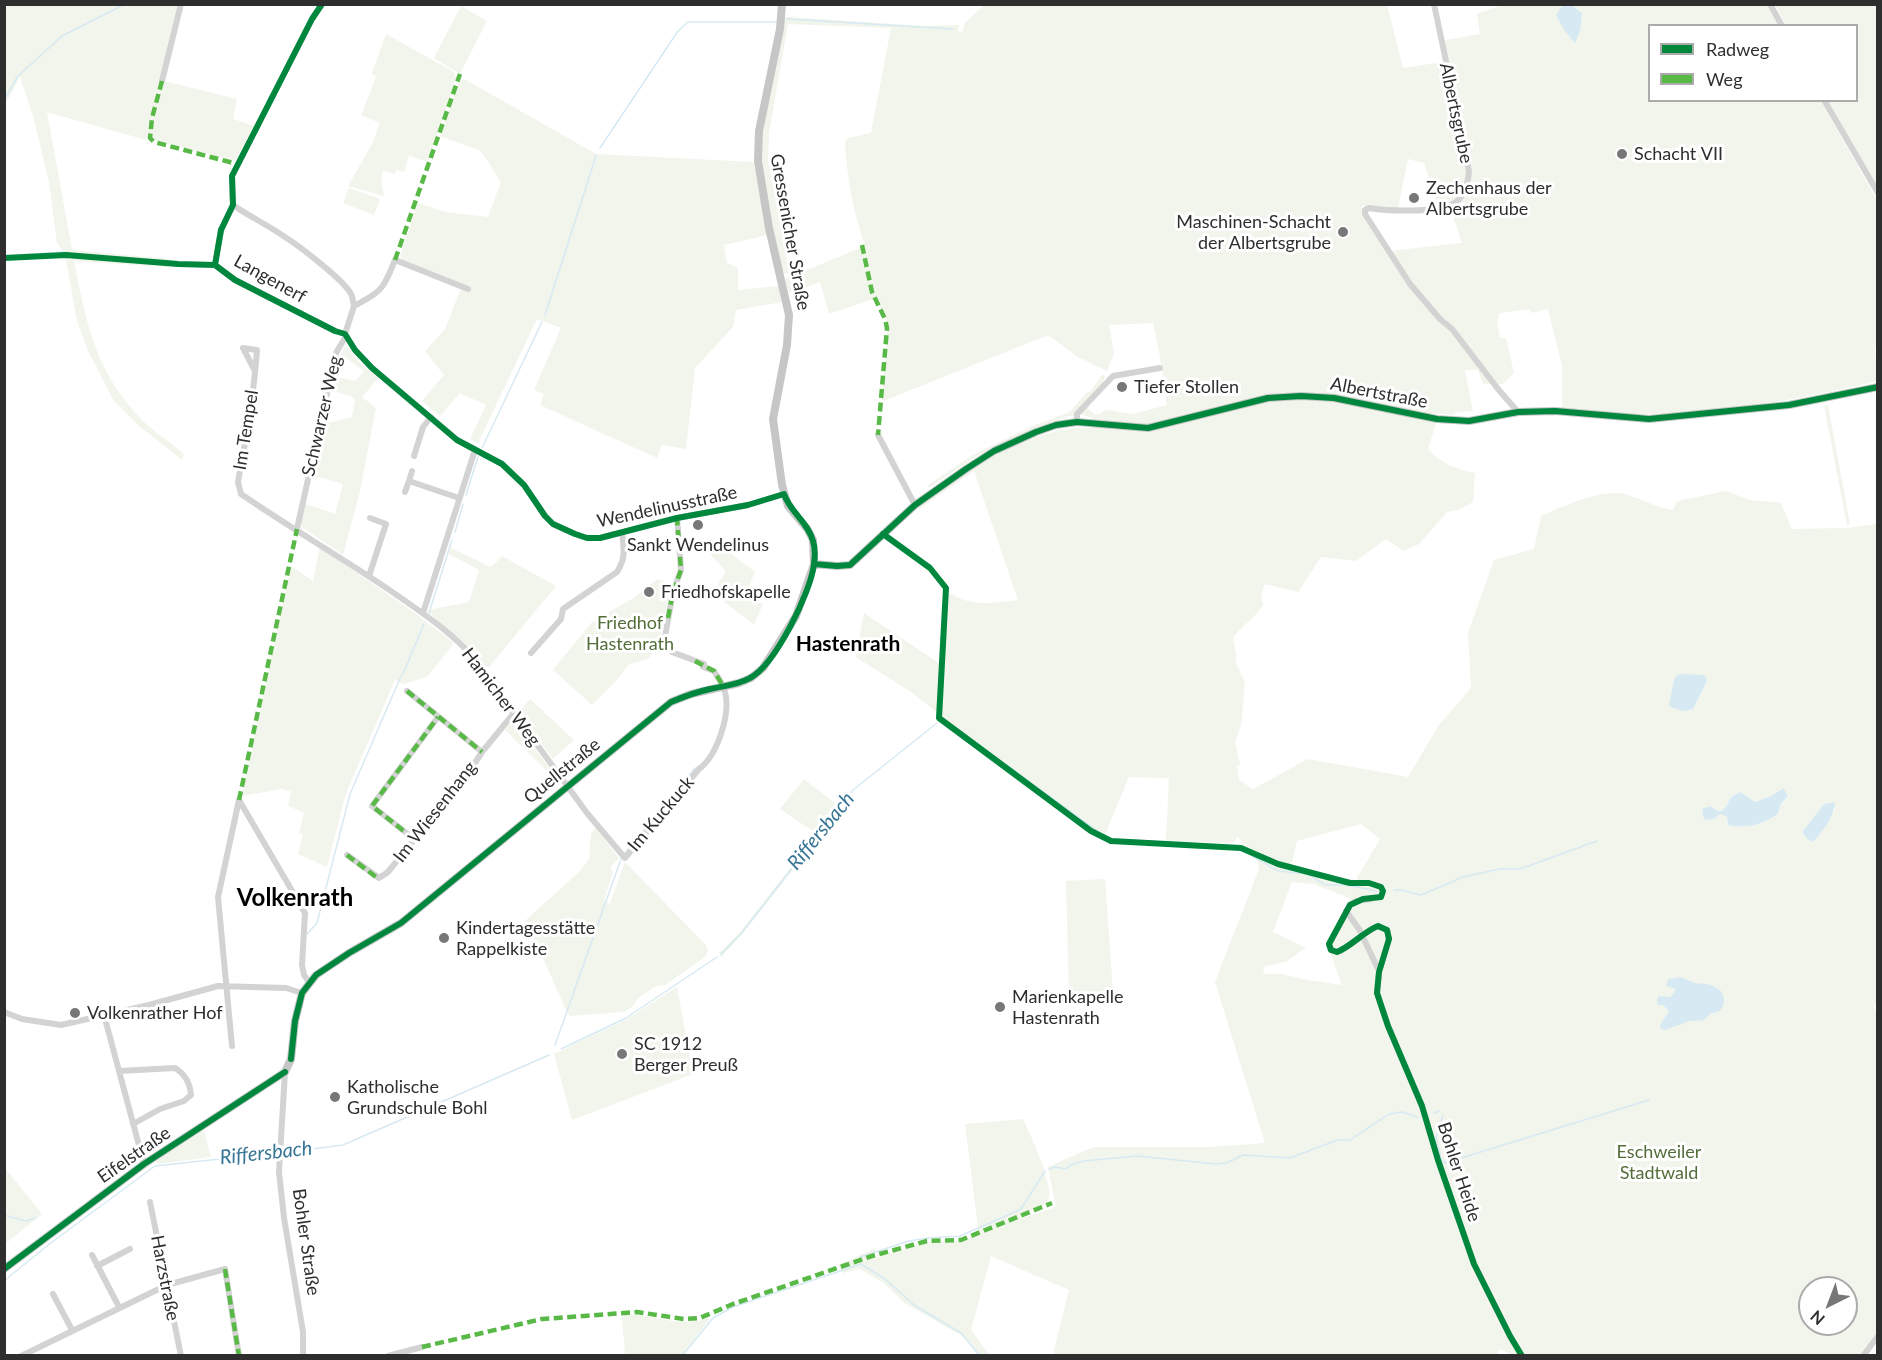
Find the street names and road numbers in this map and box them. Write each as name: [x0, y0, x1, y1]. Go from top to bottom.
street label: Albertsgrube: [1435, 61, 1477, 165]
street label: Gressenicher Straße: [766, 152, 814, 312]
street label: Langenerf: [230, 250, 310, 308]
street label: Schwarzer Weg: [298, 354, 346, 478]
street label: Albertstraße: [1329, 373, 1429, 413]
street label: Im Tempel: [229, 388, 263, 472]
street label: Wendelinusstraße: [595, 482, 739, 532]
street label: Hamicher Weg: [457, 644, 545, 750]
street label: Quellstraße: [520, 734, 604, 808]
street label: Im Wiesenhang: [389, 757, 481, 867]
street label: Im Kuckuck: [623, 772, 699, 856]
street label: Bohler Heide: [1433, 1119, 1485, 1225]
street label: Eifelstraße: [93, 1122, 175, 1188]
street label: Bohler Straße: [288, 1187, 324, 1297]
street label: Harzstraße: [146, 1233, 184, 1323]

